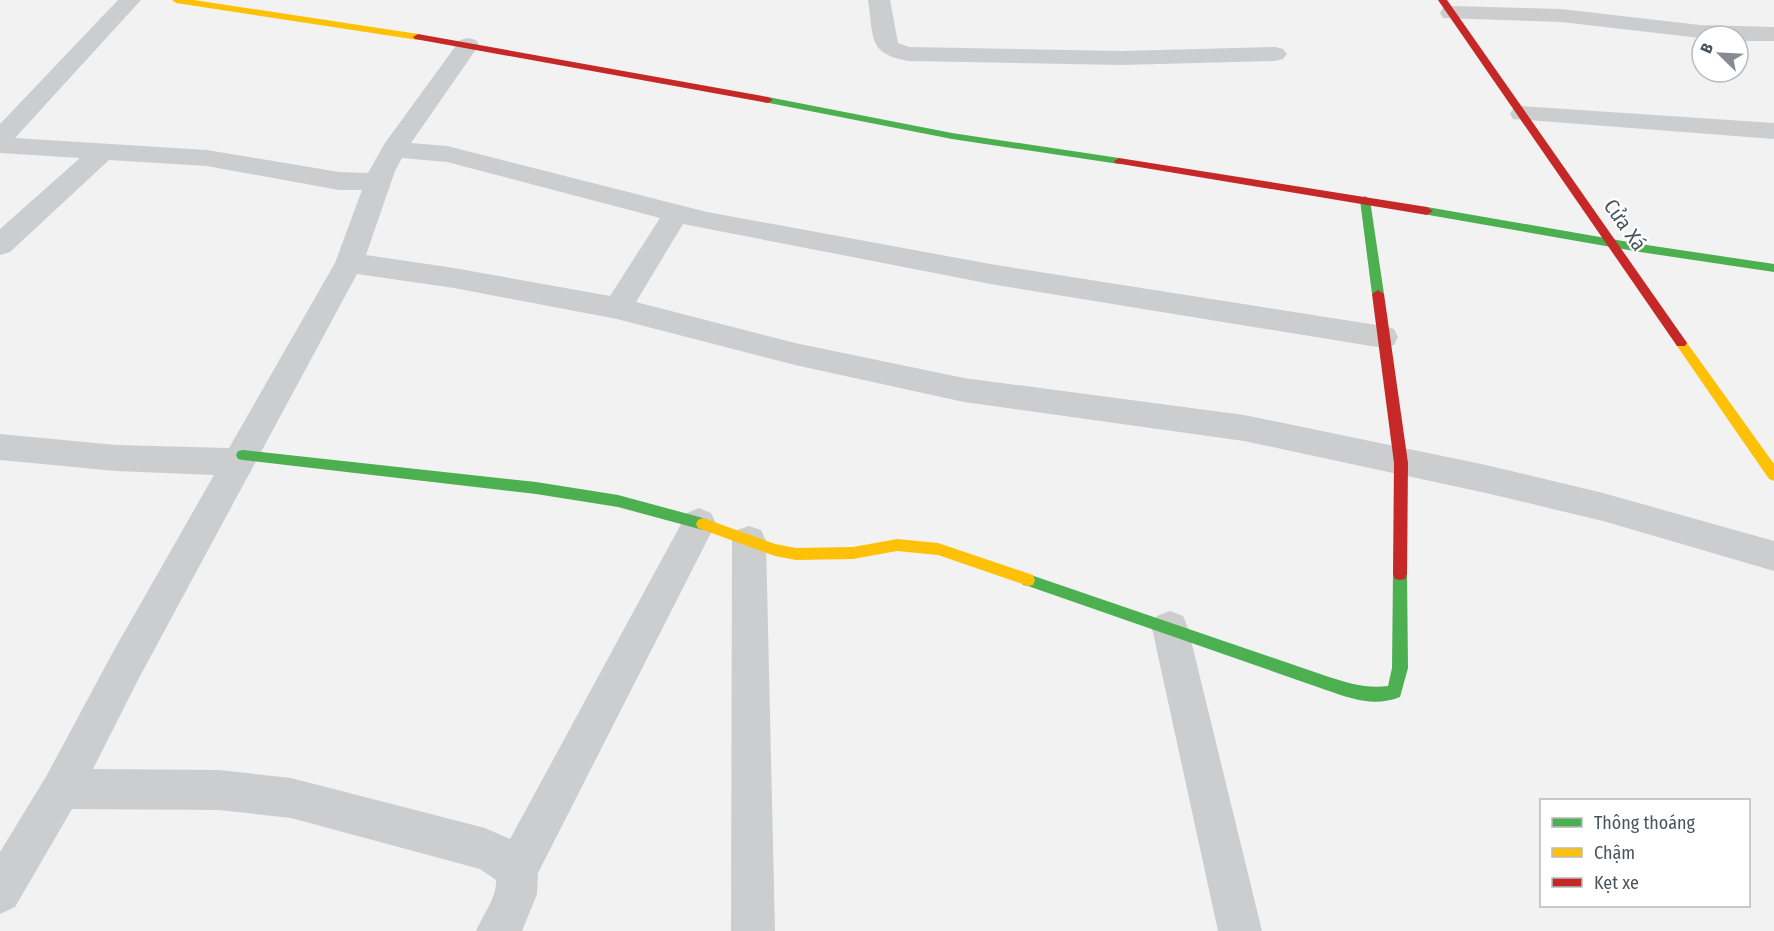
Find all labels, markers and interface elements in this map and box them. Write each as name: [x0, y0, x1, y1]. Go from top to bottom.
north arrow: [1690, 24, 1750, 84]
text: B: [1696, 40, 1717, 56]
street label: Cửa Xá: [1598, 194, 1652, 256]
legend: [1540, 799, 1750, 907]
text: Thông thoáng: [1594, 812, 1695, 834]
text: Chậm: [1594, 842, 1635, 864]
text: Kẹt xe: [1594, 872, 1639, 894]

